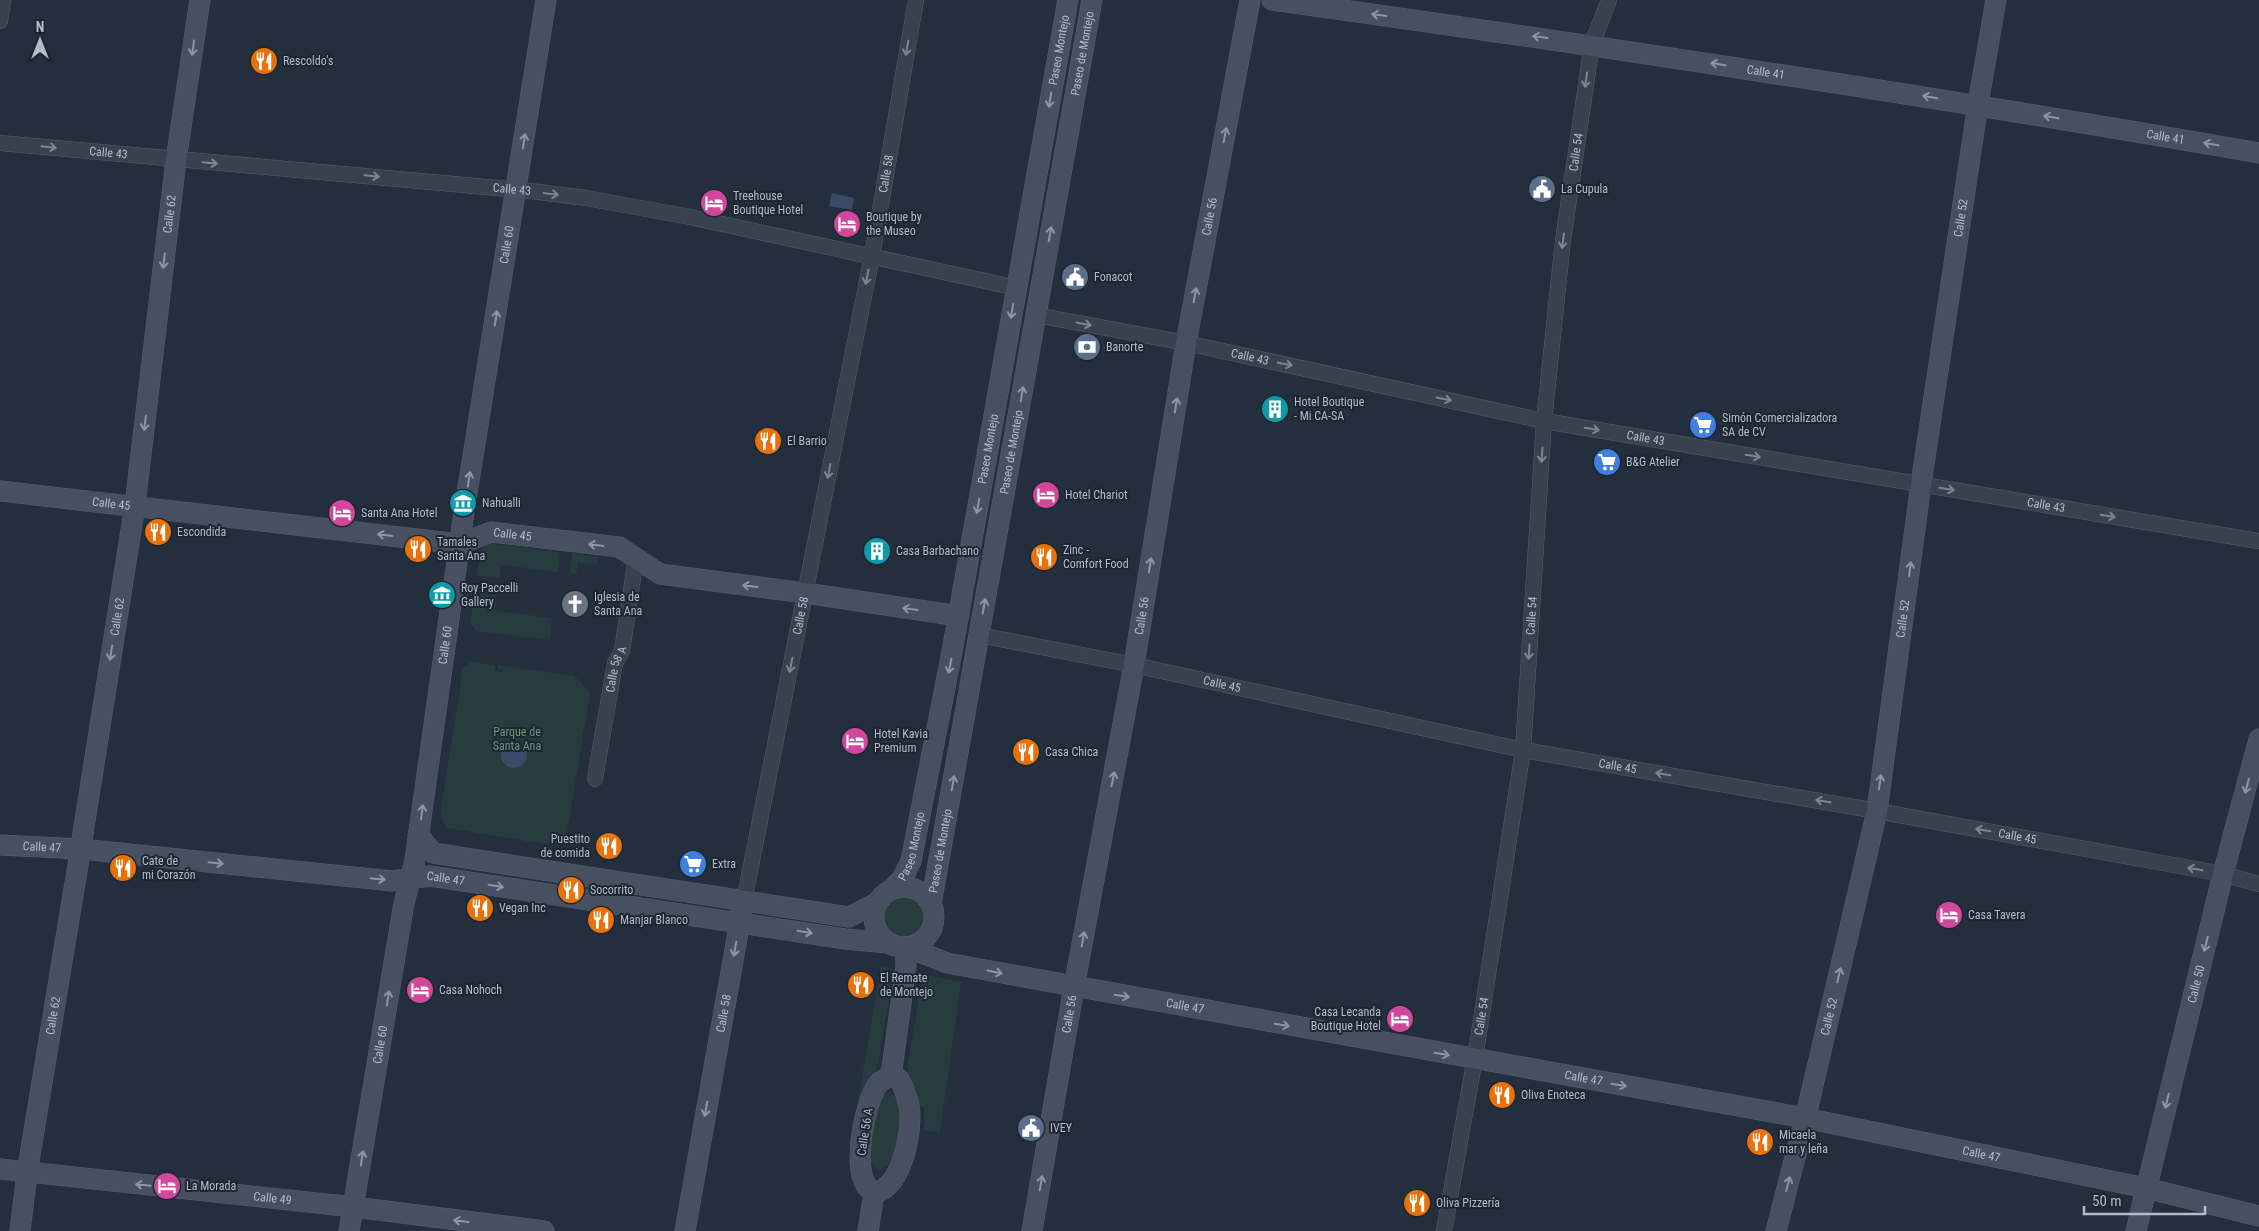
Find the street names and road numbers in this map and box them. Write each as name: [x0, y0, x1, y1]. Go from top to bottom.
street label: Paseo de Montejo: [1068, 10, 1097, 97]
street label: Paseo Montejo: [1046, 14, 1072, 86]
street label: Calle 41: [1746, 62, 1786, 82]
street label: Calle 41: [2145, 127, 2186, 147]
street label: Calle 54: [1566, 132, 1586, 172]
street label: Calle 43: [89, 144, 128, 162]
street label: Calle 58: [876, 154, 896, 194]
street label: Calle 43: [492, 181, 532, 198]
street label: Calle 62: [160, 194, 179, 234]
street label: Calle 56: [1199, 196, 1220, 237]
street label: Calle 52: [1951, 198, 1971, 238]
street label: Calle 60: [497, 225, 517, 265]
street label: Calle 43: [1230, 346, 1270, 368]
street label: Paseo de Montejo: [997, 409, 1026, 495]
street label: Paseo Montejo: [975, 413, 1001, 485]
street label: Calle 43: [1626, 428, 1666, 448]
street label: Calle 45: [91, 495, 131, 513]
street label: Calle 43: [2026, 495, 2066, 515]
street label: Calle 45: [493, 525, 532, 544]
street label: Calle 58: [790, 595, 811, 636]
street label: Calle 56: [1132, 596, 1152, 636]
street label: Calle 54: [1523, 596, 1540, 635]
street label: Calle 62: [107, 597, 127, 637]
street label: Calle 52: [1893, 599, 1912, 639]
street label: Calle 60: [436, 625, 455, 665]
street label: Calle 58 A: [603, 646, 630, 693]
street label: Calle 45: [1202, 673, 1242, 695]
street label: Calle 45: [1597, 756, 1638, 776]
street label: Paseo de Montejo: [926, 808, 955, 894]
street label: Paseo Montejo: [895, 811, 927, 883]
street label: Calle 45: [1997, 826, 2038, 847]
street label: Calle 47: [22, 839, 62, 855]
street label: Calle 47: [426, 869, 466, 888]
street label: Calle 50: [2185, 964, 2207, 1005]
street label: Calle 58: [713, 993, 734, 1034]
street label: Calle 56: [1059, 994, 1079, 1034]
street label: Calle 62: [43, 995, 63, 1036]
street label: Calle 47: [1165, 996, 1205, 1016]
street label: Calle 54: [1472, 996, 1491, 1036]
street label: Calle 52: [1818, 996, 1840, 1037]
street label: Calle 60: [370, 1024, 390, 1065]
street label: Calle 47: [1563, 1068, 1604, 1088]
street label: Calle 56 A: [854, 1107, 876, 1157]
street label: Calle 47: [1961, 1143, 2002, 1165]
street label: Calle 49: [253, 1189, 292, 1207]

